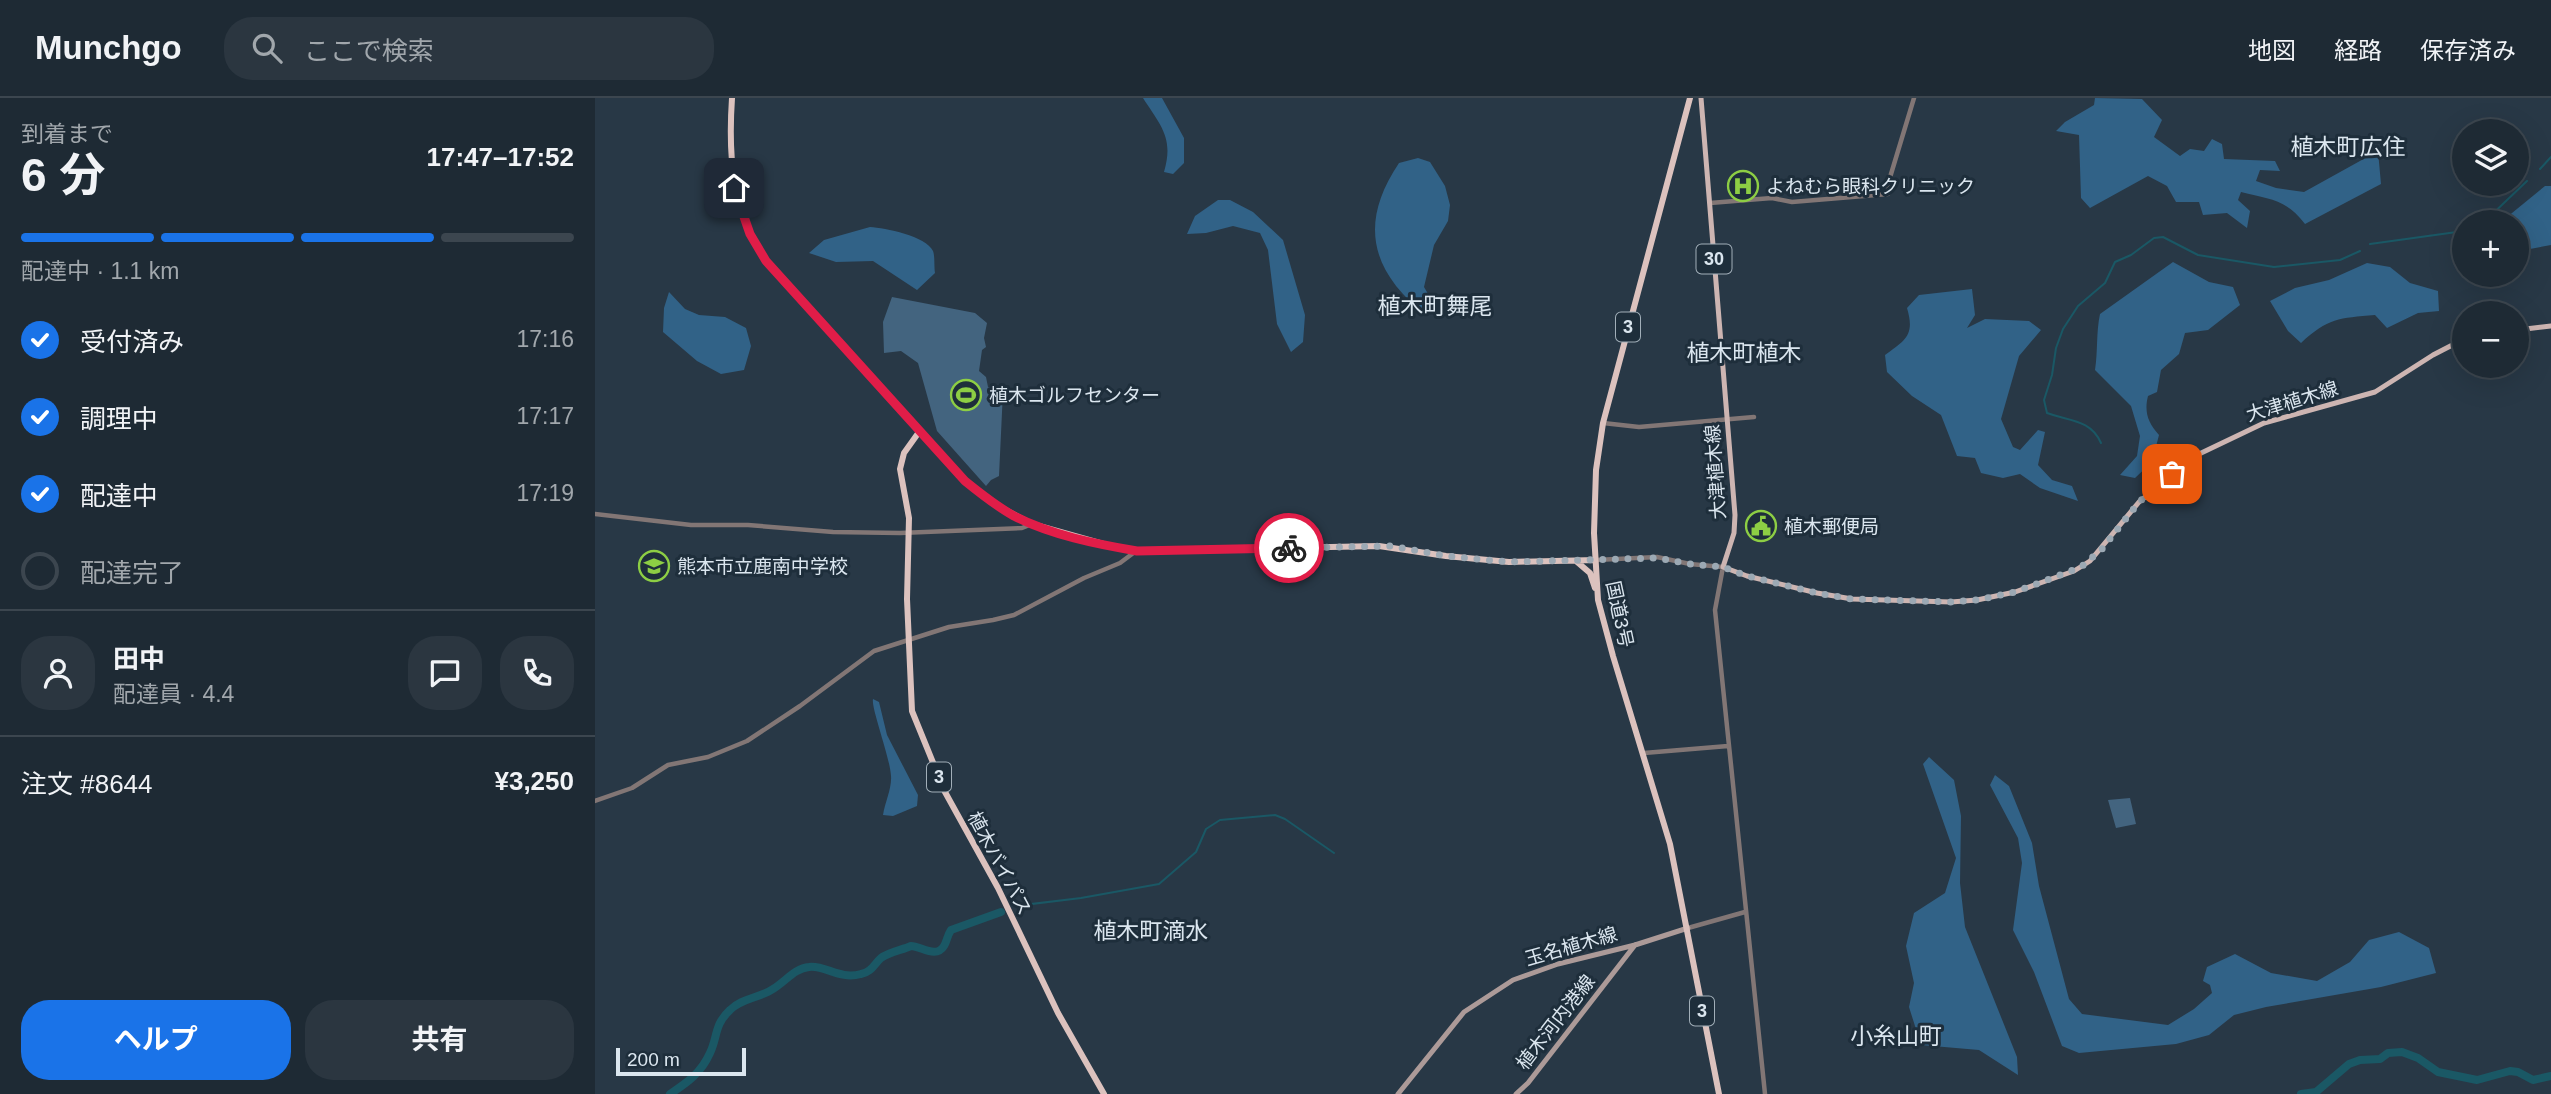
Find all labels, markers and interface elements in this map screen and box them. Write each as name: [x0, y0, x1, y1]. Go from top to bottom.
search box: [224, 17, 714, 80]
text: Munchgo: [35, 29, 182, 66]
icon: search: [248, 29, 286, 67]
text: ここで検索: [304, 36, 434, 66]
text: 地図: [2248, 37, 2296, 64]
text: 経路: [2334, 37, 2382, 64]
text: 保存済み: [2420, 37, 2516, 64]
map controls: [2452, 119, 2529, 378]
button: layers: [2452, 119, 2529, 196]
text: 到着まで: [21, 121, 113, 147]
district label: 植木町広住: [2291, 134, 2406, 160]
text: 17:47–17:52: [427, 142, 574, 172]
text: 6 分: [21, 149, 105, 201]
pin: [704, 158, 764, 218]
icon: home: [715, 169, 753, 207]
hospital icon: よねむら眼科クリニック: [1726, 169, 1760, 203]
place label: よねむら眼科クリニック: [1766, 176, 1975, 197]
button: +: [2452, 210, 2529, 287]
road number: 30: [1697, 244, 1731, 274]
text: 配達中 · 1.1 km: [21, 258, 179, 284]
district label: 植木町舞尾: [1378, 293, 1493, 319]
button: −: [2452, 301, 2529, 378]
road number: 3: [1616, 312, 1640, 342]
icon: check: [21, 321, 59, 359]
text: 17:16: [516, 326, 574, 352]
text: 受付済み: [80, 327, 184, 357]
district label: 植木町植木: [1687, 340, 1802, 366]
sports icon: 植木ゴルフセンター: [949, 378, 983, 412]
street label: 大津植木線: [2244, 378, 2341, 425]
place label: 植木ゴルフセンター: [989, 385, 1160, 406]
icon: check: [21, 398, 59, 436]
text: 17:17: [516, 403, 574, 429]
text: 調理中: [80, 404, 158, 434]
street label: 大津植木線: [1702, 424, 1729, 520]
pin: [2142, 444, 2202, 504]
icon: bag: [2153, 455, 2191, 493]
icon: check: [21, 475, 59, 513]
text: 17:19: [516, 480, 574, 506]
text: 配達中: [80, 481, 158, 511]
public building icon: 植木郵便局: [1744, 509, 1778, 543]
courier: [1254, 513, 1324, 583]
place label: 植木郵便局: [1784, 516, 1879, 537]
icon: bike: [1270, 529, 1308, 567]
school or university icon: 熊本市立鹿南中学校: [637, 549, 671, 583]
place label: 熊本市立鹿南中学校: [677, 556, 848, 577]
text: 配達完了: [80, 558, 184, 588]
street label: 国道3号: [1602, 579, 1637, 649]
button: person: [21, 636, 95, 710]
button: chat: [408, 636, 482, 710]
button: phone: [500, 636, 574, 710]
text: 田中: [113, 644, 165, 674]
text: 配達員 · 4.4: [113, 681, 234, 707]
road number: 3: [927, 762, 951, 792]
text: ¥3,250: [494, 766, 574, 796]
text: 注文 #8644: [21, 769, 153, 799]
street label: 植木バイパス: [964, 808, 1036, 918]
district label: 植木町滴水: [1094, 918, 1209, 944]
street label: 玉名植木線: [1523, 923, 1620, 970]
street label: 植木河内港線: [1512, 971, 1599, 1074]
road number: 3: [1690, 996, 1714, 1026]
button: ヘルプ: [21, 1000, 291, 1080]
button: 共有: [305, 1000, 574, 1080]
district label: 小糸山町: [1850, 1023, 1942, 1049]
scale bar: [616, 1045, 745, 1077]
text: 200 m: [627, 1049, 680, 1070]

